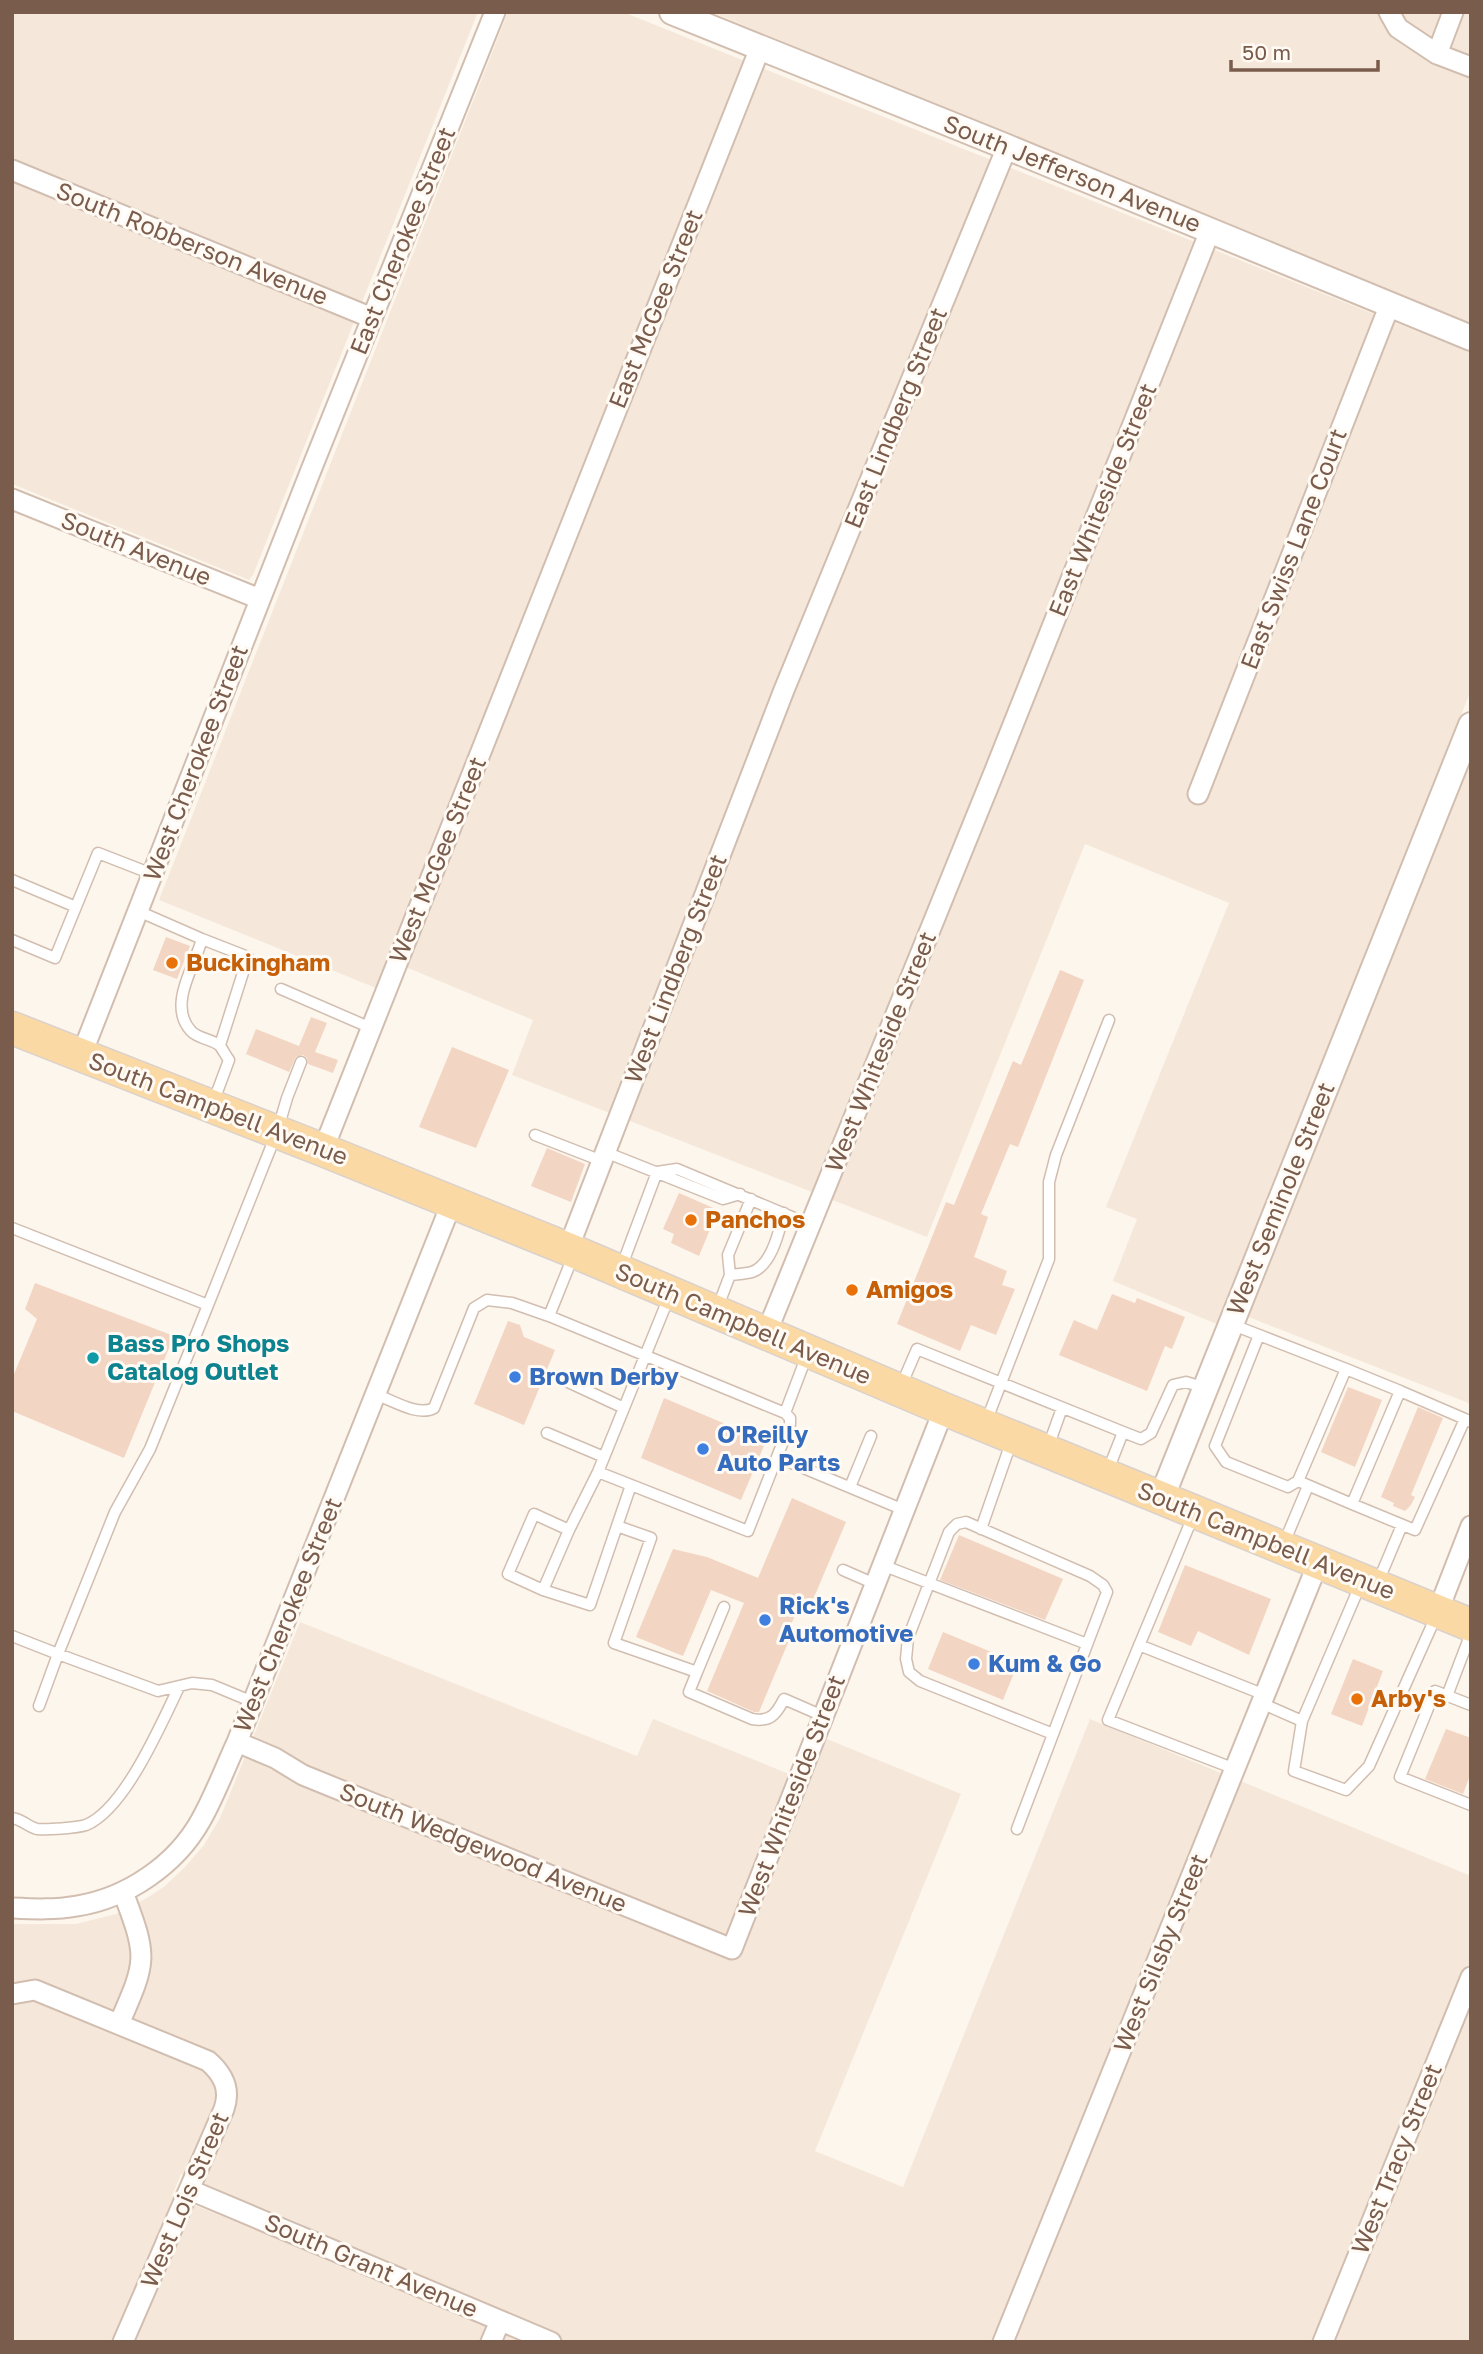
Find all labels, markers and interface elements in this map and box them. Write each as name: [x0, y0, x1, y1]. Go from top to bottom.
scale bar: [1231, 28, 1378, 72]
text: 50 m: [1242, 39, 1291, 65]
street label: South Jefferson Avenue: [940, 108, 1206, 238]
street label: East Cherokee Street: [343, 122, 461, 358]
street label: South Robberson Avenue: [52, 175, 333, 310]
street label: East McGee Street: [601, 205, 708, 412]
street label: East Lindberg Street: [837, 303, 952, 532]
street label: East Whiteside Street: [1042, 379, 1162, 620]
street label: East Swiss Lane Court: [1233, 424, 1352, 673]
street label: South Avenue: [57, 504, 216, 591]
street label: West Cherokee Street: [136, 640, 253, 885]
street label: West McGee Street: [382, 752, 491, 967]
street label: West Lindberg Street: [617, 850, 732, 1087]
street label: West Whiteside Street: [818, 927, 941, 1176]
place label: Buckingham: [186, 947, 330, 976]
marker: Buckingham: [164, 955, 180, 971]
street label: South Campbell Avenue: [85, 1045, 352, 1170]
street label: West Seminole Street: [1220, 1078, 1340, 1319]
place label: Panchos: [705, 1204, 805, 1233]
marker: Panchos: [683, 1212, 699, 1228]
street label: South Campbell Avenue: [611, 1255, 876, 1390]
place label: Amigos: [866, 1274, 953, 1303]
marker: Amigos: [844, 1282, 860, 1298]
place label: Bass Pro Shops Catalog Outlet: [107, 1328, 289, 1385]
marker: Bass Pro Shops Catalog Outlet: [85, 1350, 101, 1366]
place label: Brown Derby: [529, 1361, 680, 1390]
marker: Brown Derby: [507, 1369, 523, 1385]
place label: O'Reilly Auto Parts: [717, 1419, 840, 1476]
marker: O'Reilly Auto Parts: [695, 1441, 711, 1457]
street label: South Campbell Avenue: [1134, 1475, 1400, 1605]
street label: West Cherokee Street: [226, 1493, 347, 1736]
place label: Rick's Automotive: [779, 1590, 914, 1647]
marker: Rick's Automotive: [757, 1612, 773, 1628]
place label: Kum & Go: [988, 1648, 1101, 1677]
marker: Kum & Go: [966, 1656, 982, 1672]
street label: West Whiteside Street: [731, 1670, 850, 1921]
place label: Arby's: [1371, 1683, 1446, 1712]
marker: Arby's: [1349, 1691, 1365, 1707]
street label: South Wedgewood Avenue: [336, 1776, 631, 1918]
street label: West Silsby Street: [1107, 1849, 1213, 2056]
street label: West Tracy Street: [1344, 2059, 1447, 2258]
street label: West Lois Street: [133, 2107, 234, 2292]
street label: South Grant Avenue: [260, 2207, 483, 2323]

